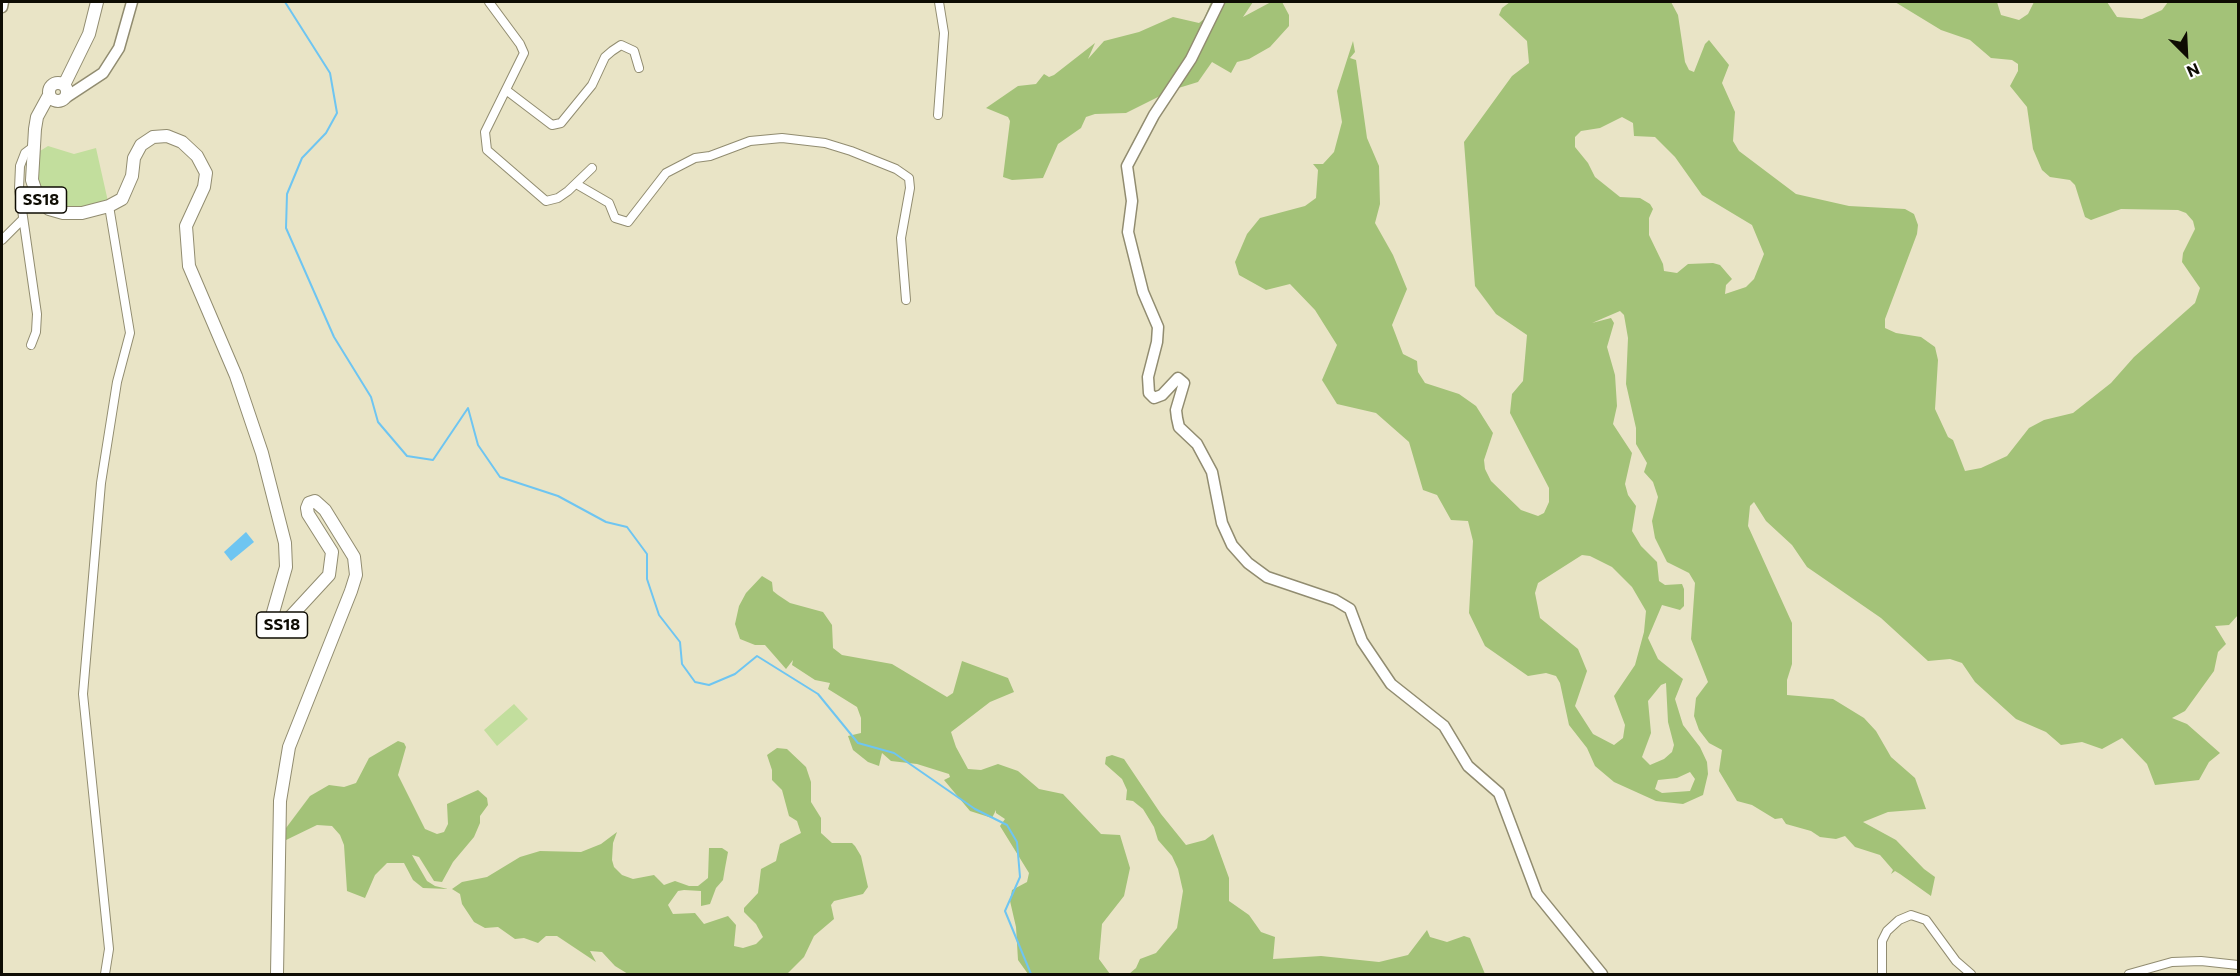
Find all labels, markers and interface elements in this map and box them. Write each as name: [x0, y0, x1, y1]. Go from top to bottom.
north arrow: [2156, 24, 2216, 84]
text: N: [2184, 60, 2203, 82]
road number: SS18: [15, 187, 66, 213]
road number: SS18: [256, 612, 308, 638]

